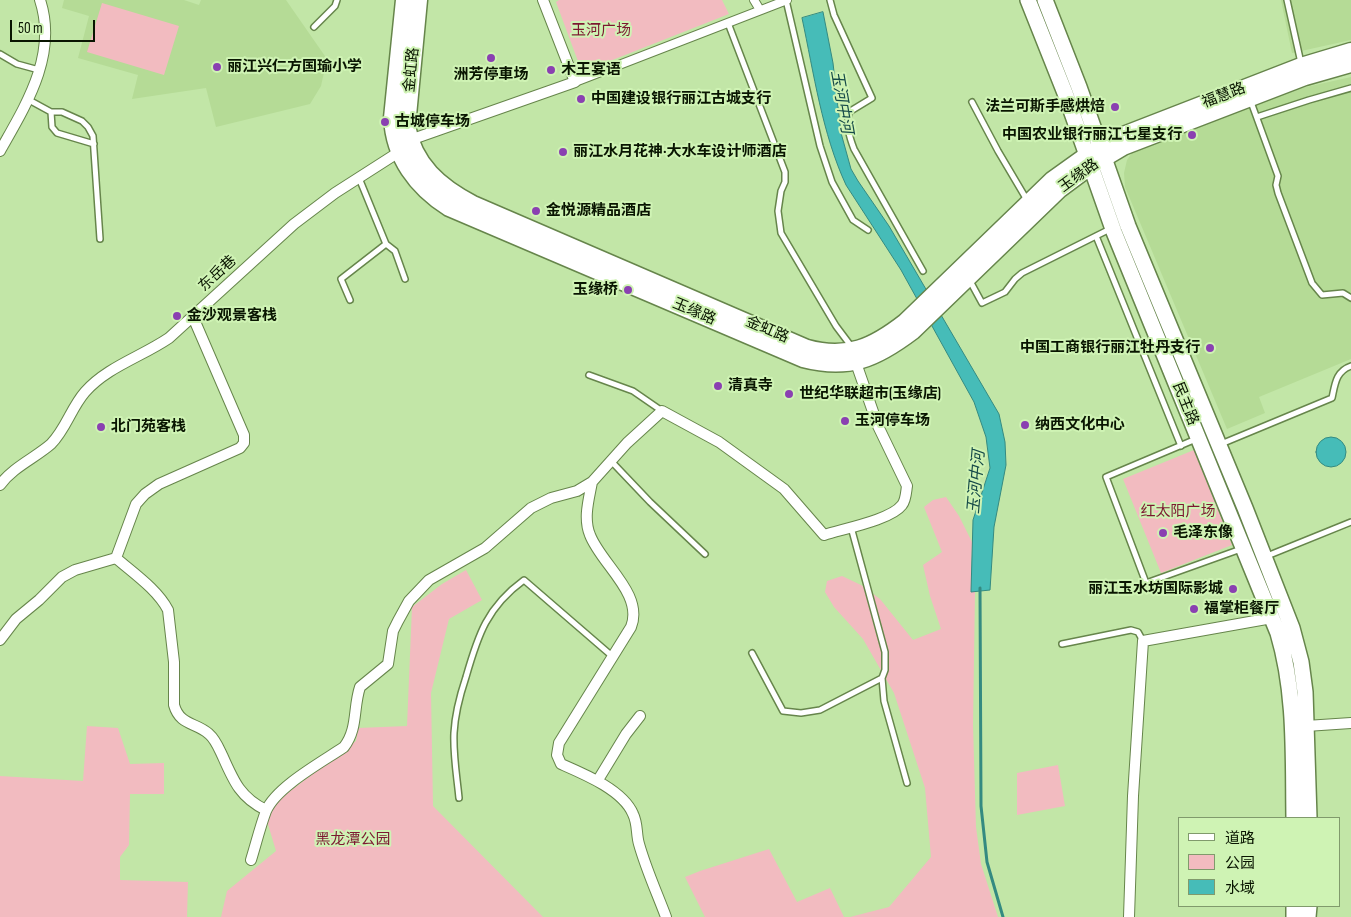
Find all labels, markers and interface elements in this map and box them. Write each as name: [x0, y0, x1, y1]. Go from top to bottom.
scale bar: [12, 10, 98, 42]
text: 50 m: [18, 19, 43, 38]
park label: 玉河广场: [571, 22, 631, 40]
street label: 金虹路: [401, 47, 423, 93]
marker: 洲芳停車场: [485, 52, 497, 64]
place label: 丽江兴仁方国瑜小学: [227, 58, 362, 76]
marker: 丽江兴仁方国瑜小学: [211, 61, 223, 73]
place label: 木王宴语: [561, 61, 621, 79]
marker: 木王宴语: [545, 64, 557, 76]
place label: 洲芳停車场: [454, 66, 528, 84]
water label: 玉河中河: [826, 69, 856, 135]
street label: 福慧路: [1200, 80, 1248, 112]
place label: 中国建设银行丽江古城支行: [591, 90, 771, 108]
marker: 中国建设银行丽江古城支行: [575, 93, 587, 105]
place label: 法兰可斯手感烘焙: [985, 98, 1105, 116]
marker: 法兰可斯手感烘焙: [1109, 101, 1121, 113]
place label: 古城停车场: [395, 113, 470, 131]
marker: 古城停车场: [379, 116, 391, 128]
place label: 中国农业银行丽江七星支行: [1002, 126, 1182, 144]
marker: 中国农业银行丽江七星支行: [1186, 129, 1198, 141]
place label: 丽江水月花神·大水车设计师酒店: [573, 143, 787, 161]
marker: 丽江水月花神·大水车设计师酒店: [557, 146, 569, 158]
street label: 玉缘路: [1056, 155, 1102, 197]
place label: 金悦源精品酒店: [546, 202, 651, 220]
marker: 金悦源精品酒店: [530, 205, 542, 217]
street label: 东岳巷: [195, 252, 241, 296]
place label: 玉缘桥: [573, 281, 618, 299]
marker: 玉缘桥: [622, 284, 634, 296]
street label: 玉缘路: [670, 295, 718, 329]
place label: 金沙观景客栈: [187, 307, 277, 325]
marker: 金沙观景客栈: [171, 310, 183, 322]
street label: 金虹路: [743, 313, 791, 347]
place label: 中国工商银行丽江牡丹支行: [1020, 339, 1200, 357]
marker: 中国工商银行丽江牡丹支行: [1204, 342, 1216, 354]
place label: 清真寺: [728, 377, 773, 395]
marker: 清真寺: [712, 380, 724, 392]
street label: 民主路: [1168, 380, 1202, 428]
place label: 世纪华联超市(玉缘店): [799, 385, 941, 403]
marker: 世纪华联超市(玉缘店): [783, 388, 795, 400]
place label: 玉河停车场: [855, 412, 930, 430]
marker: 玉河停车场: [839, 415, 851, 427]
place label: 纳西文化中心: [1035, 416, 1125, 434]
place label: 北门苑客栈: [111, 418, 186, 436]
marker: 纳西文化中心: [1019, 419, 1031, 431]
marker: 北门苑客栈: [95, 421, 107, 433]
water label: 玉河中河: [965, 449, 989, 515]
park label: 红太阳广场: [1141, 503, 1215, 521]
place label: 毛泽东像: [1173, 524, 1233, 542]
marker: 毛泽东像: [1157, 527, 1169, 539]
place label: 丽江玉水坊国际影城: [1088, 580, 1223, 598]
marker: 丽江玉水坊国际影城: [1227, 583, 1239, 595]
place label: 福掌柜餐厅: [1204, 600, 1279, 618]
marker: 福掌柜餐厅: [1188, 603, 1200, 615]
legend: [1178, 817, 1341, 907]
text: 道路: [1225, 829, 1255, 848]
park label: 黑龙潭公园: [316, 831, 390, 849]
text: 公园: [1225, 854, 1255, 873]
text: 水域: [1225, 879, 1255, 898]

